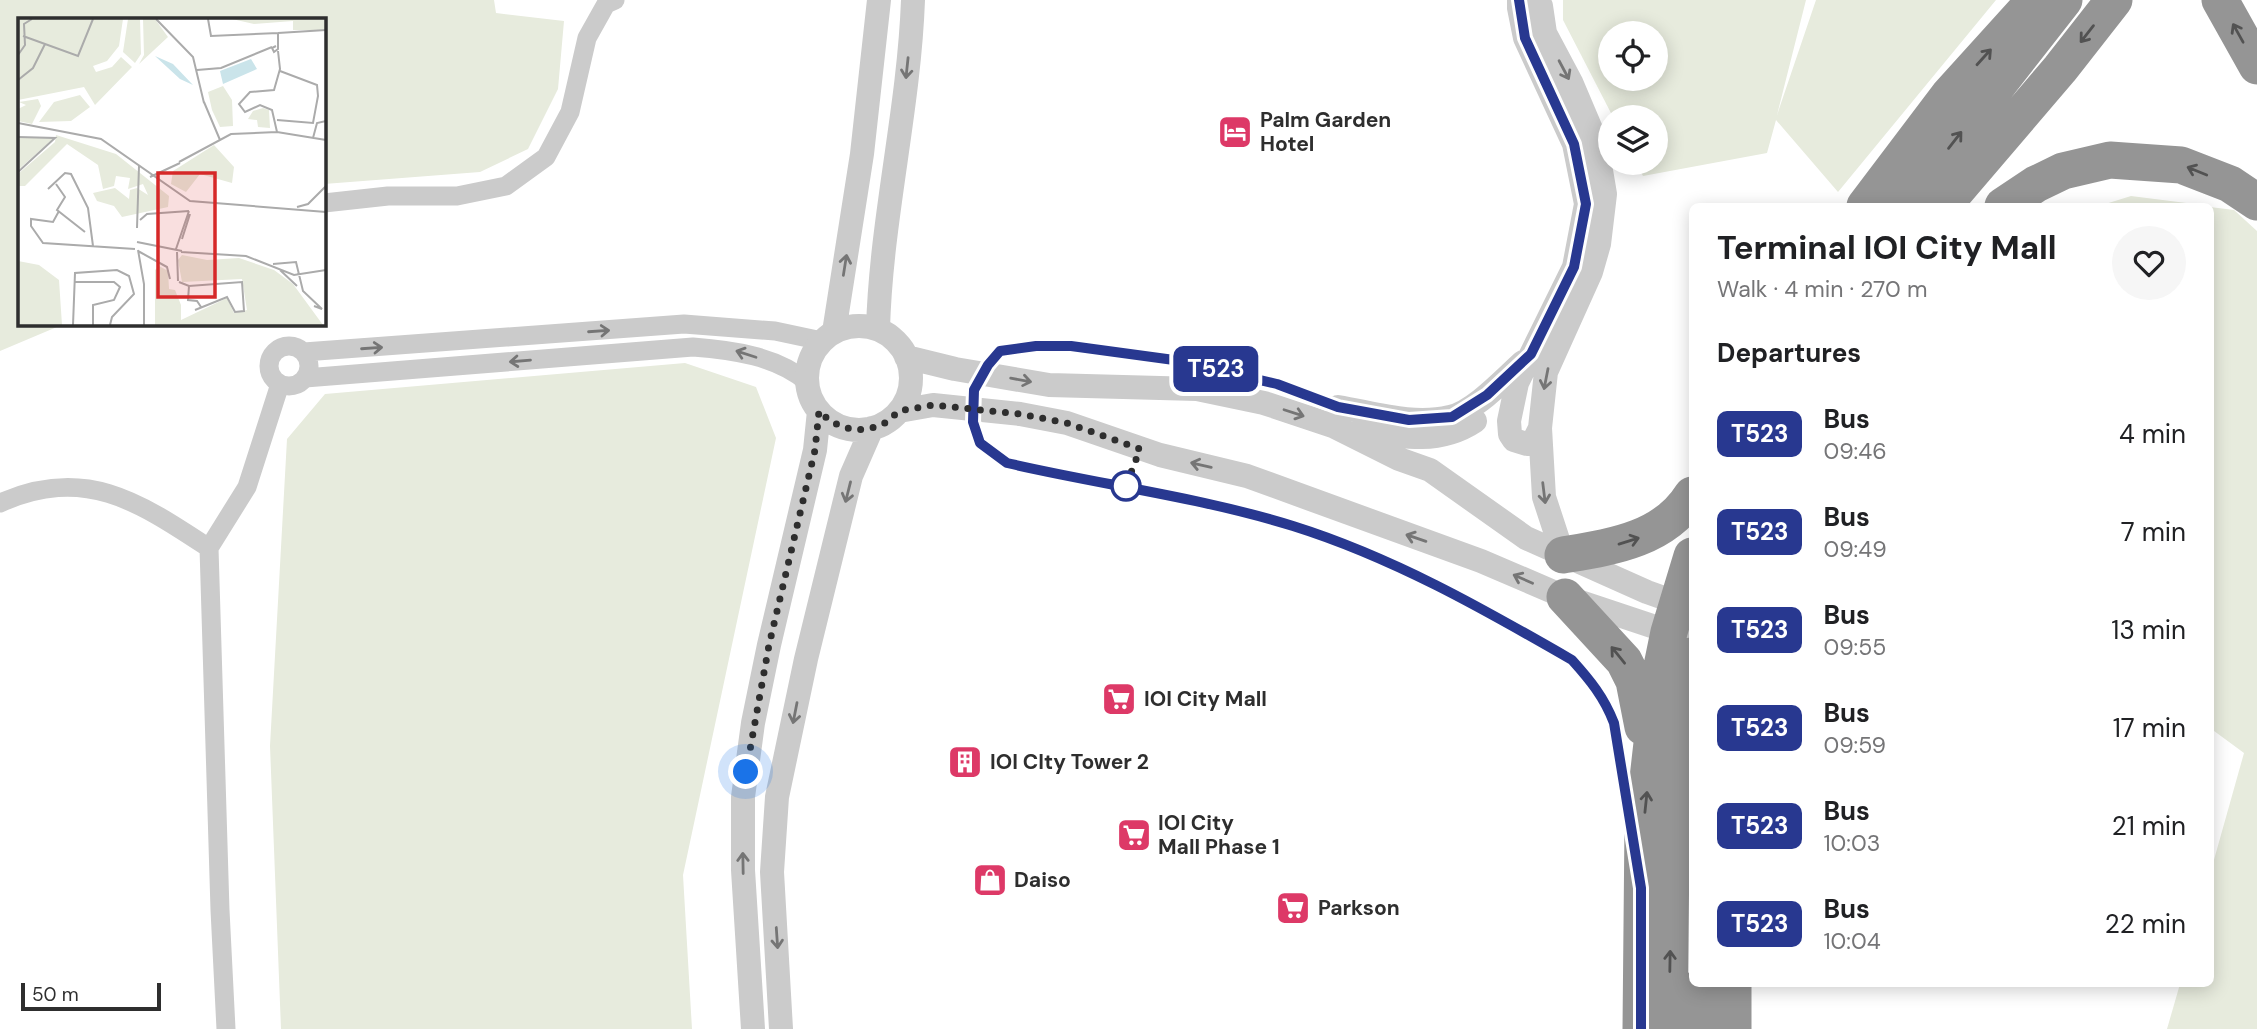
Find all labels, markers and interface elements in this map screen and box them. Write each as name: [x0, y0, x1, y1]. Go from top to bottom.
inset map: [18, 18, 326, 326]
map controls: [1598, 21, 1668, 175]
button: locate: [1598, 21, 1668, 91]
one-way arrow: [2231, 24, 2245, 44]
one-way arrow: [2079, 25, 2094, 43]
one-way arrow: [1975, 49, 1992, 66]
one-way arrow: [900, 56, 913, 79]
one-way arrow: [1558, 59, 1572, 80]
button: layers: [1598, 105, 1668, 175]
place label: Palm Garden Hotel: [1260, 106, 1391, 158]
hotel icon: Palm Garden Hotel: [1216, 113, 1254, 151]
one-way arrow: [1947, 132, 1962, 150]
one-way arrow: [2186, 163, 2208, 176]
text: Terminal IOI City Mall: [1717, 226, 2057, 269]
button: heart: [2112, 226, 2186, 300]
one-way arrow: [839, 254, 852, 277]
text: Walk · 4 min · 270 m: [1717, 274, 1927, 304]
one-way arrow: [587, 324, 609, 337]
text: Departures: [1717, 336, 1861, 370]
one-way arrow: [360, 341, 383, 354]
line badge: T523: [1167, 346, 1265, 392]
one-way arrow: [735, 347, 757, 360]
text: T523: [1187, 353, 1245, 384]
one-way arrow: [509, 355, 531, 368]
one-way arrow: [1539, 367, 1553, 390]
one-way arrow: [1010, 374, 1032, 387]
text: Bus: [1823, 402, 1870, 436]
one-way arrow: [1283, 408, 1305, 420]
text: 4 min: [2119, 417, 2186, 451]
text: T523: [1731, 418, 1788, 449]
text: 09:46: [1823, 436, 1887, 466]
one-way arrow: [1190, 458, 1213, 471]
unlabelled marker: [1111, 471, 1141, 501]
one-way arrow: [840, 480, 853, 502]
one-way arrow: [1538, 481, 1551, 503]
text: Bus: [1823, 500, 1870, 534]
text: 7 min: [2121, 515, 2186, 549]
text: T523: [1731, 516, 1788, 547]
one-way arrow: [1406, 531, 1428, 543]
one-way arrow: [1618, 533, 1640, 546]
text: 09:49: [1823, 534, 1887, 564]
one-way arrow: [1513, 572, 1534, 585]
text: Bus: [1823, 598, 1870, 632]
text: 13 min: [2111, 613, 2186, 647]
text: T523: [1731, 614, 1788, 645]
text: 09:55: [1823, 632, 1886, 662]
one-way arrow: [1611, 647, 1626, 665]
supermarket icon: IOI City Mall: [1100, 680, 1138, 718]
place label: IOI City Mall: [1144, 685, 1267, 713]
text: Bus: [1823, 696, 1870, 730]
one-way arrow: [788, 701, 802, 724]
text: 17 min: [2113, 711, 2186, 745]
text: T523: [1731, 712, 1788, 743]
text: 09:59: [1823, 730, 1886, 760]
building icon: IOI CIty Tower 2: [946, 743, 984, 781]
place label: IOI CIty Tower 2: [990, 748, 1149, 776]
your location: [728, 754, 763, 789]
one-way arrow: [1639, 792, 1652, 814]
text: Bus: [1823, 794, 1870, 828]
place label: IOI City Mall Phase 1: [1158, 809, 1280, 861]
text: 21 min: [2112, 809, 2186, 843]
text: T523: [1731, 810, 1788, 841]
supermarket icon: IOI City Mall Phase 1: [1115, 816, 1153, 854]
text: 10:03: [1823, 828, 1880, 858]
one-way arrow: [736, 852, 750, 875]
shop icon: Daiso: [971, 861, 1009, 899]
place label: Daiso: [1014, 866, 1071, 894]
supermarket icon: Parkson: [1274, 889, 1312, 927]
text: Bus: [1823, 892, 1870, 926]
place label: Parkson: [1318, 894, 1400, 922]
text: 22 min: [2105, 907, 2186, 941]
text: T523: [1731, 908, 1788, 939]
one-way arrow: [770, 926, 783, 949]
text: 10:04: [1823, 926, 1881, 956]
one-way arrow: [1663, 950, 1676, 973]
scale bar: [21, 980, 161, 1012]
text: 50 m: [32, 982, 79, 1007]

